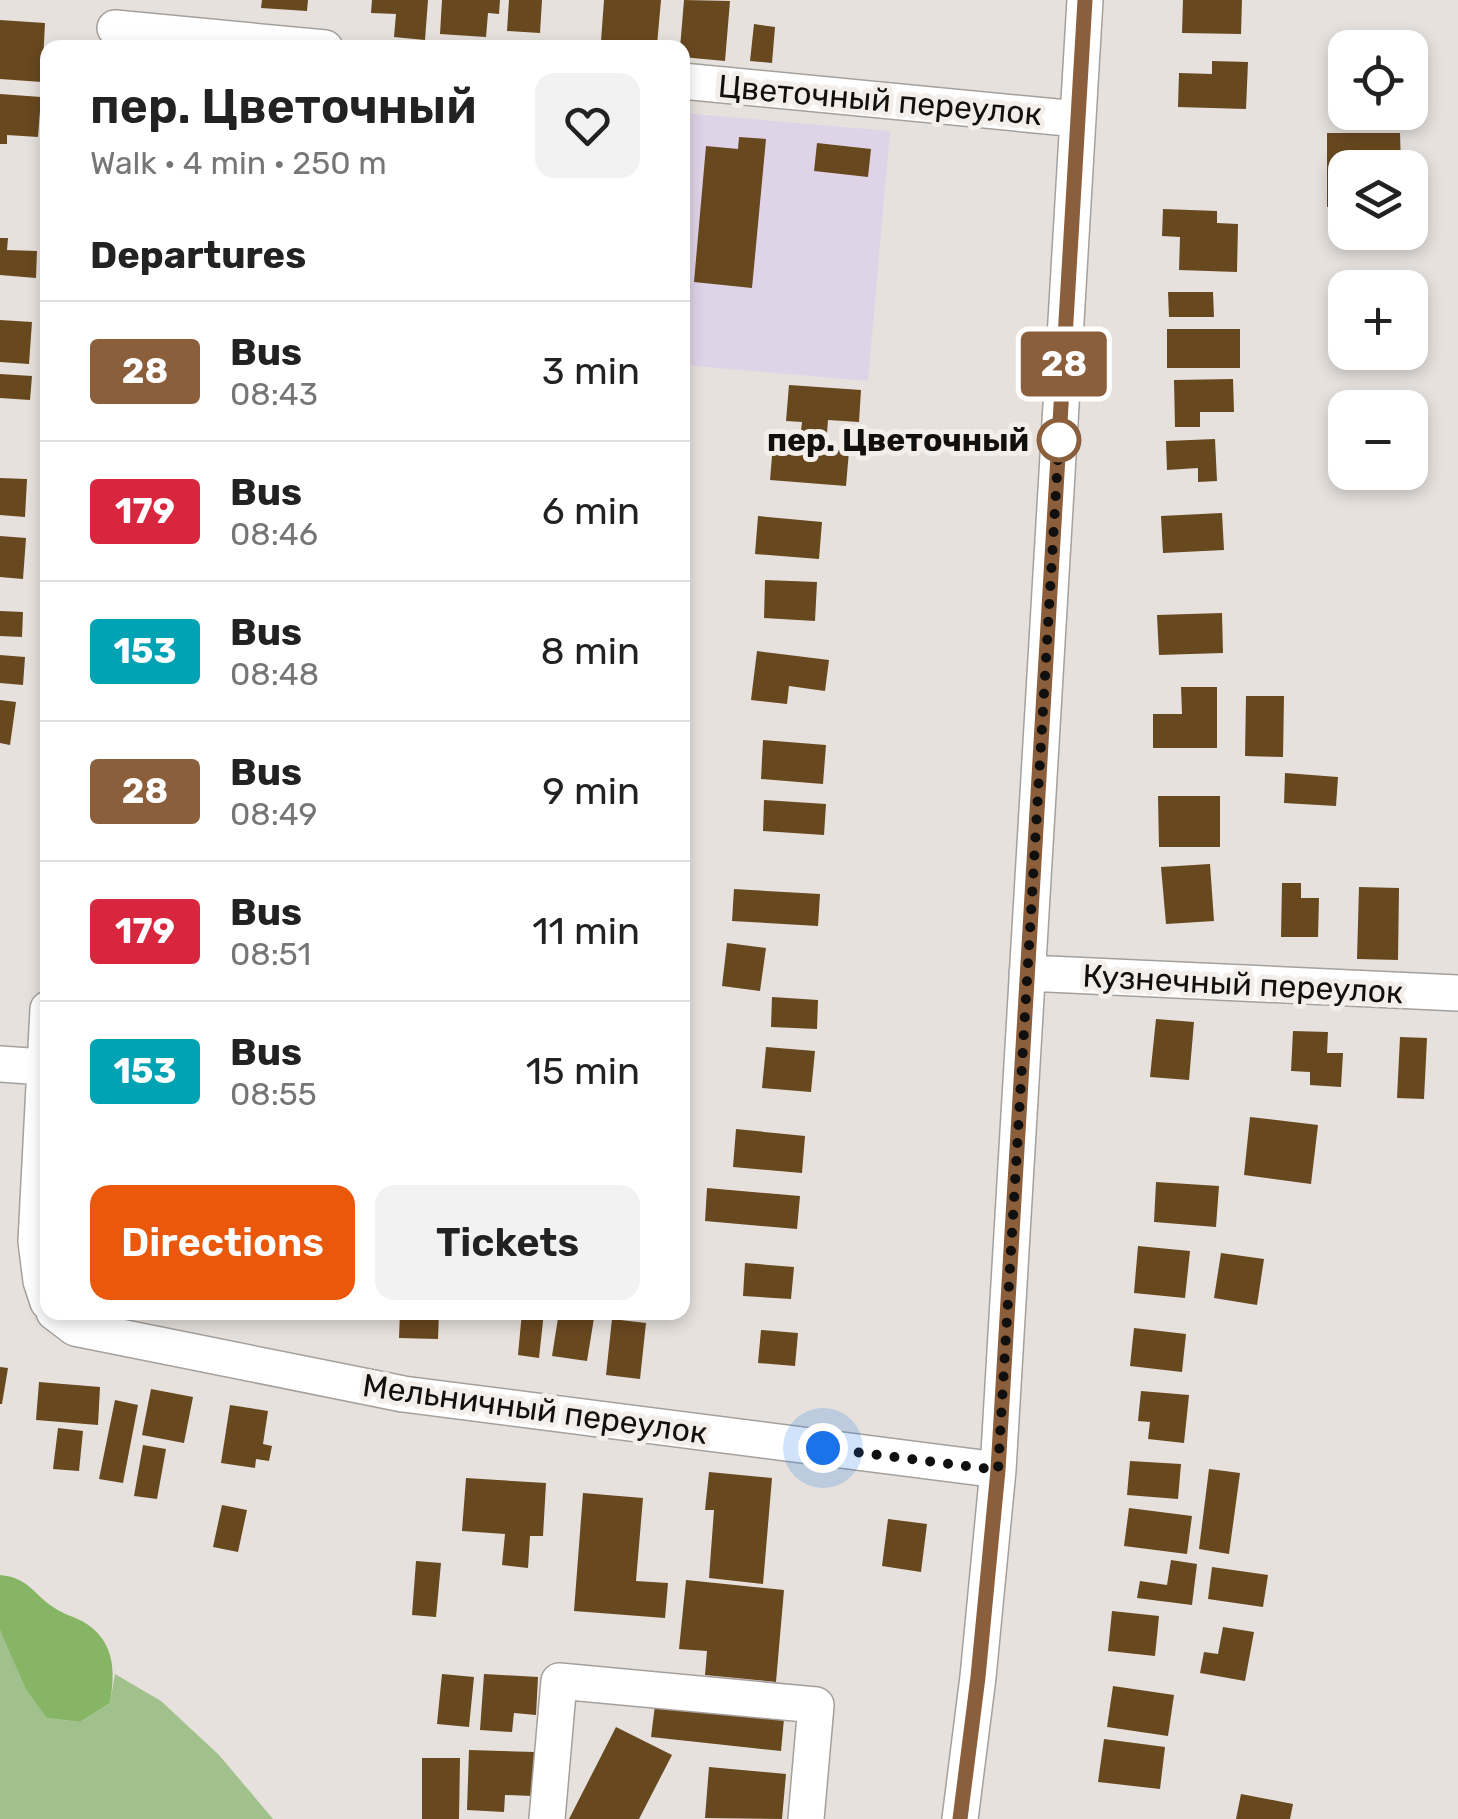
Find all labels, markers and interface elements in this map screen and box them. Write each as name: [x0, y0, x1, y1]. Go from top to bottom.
map controls: [1328, 30, 1428, 490]
button: locate: [1328, 30, 1428, 130]
street label: Цветочный переулок: [716, 67, 1044, 133]
button: heart: [535, 73, 640, 178]
text: пер. Цветочный: [90, 78, 476, 135]
text: Walk · 4 min · 250 m: [90, 144, 387, 182]
button: layers: [1328, 150, 1428, 250]
text: Departures: [90, 232, 306, 278]
button: +: [1328, 270, 1428, 370]
text: Bus: [230, 329, 302, 375]
line badge: 28: [1019, 332, 1109, 396]
text: 28: [1041, 343, 1087, 385]
text: 3 min: [542, 348, 640, 394]
text: 28: [122, 350, 168, 392]
text: 08:43: [230, 375, 318, 413]
button: −: [1328, 390, 1428, 490]
marker: пер. Цветочный: [1038, 419, 1080, 461]
place label: пер. Цветочный: [767, 421, 1029, 459]
text: Bus: [230, 469, 302, 515]
text: 6 min: [542, 488, 640, 534]
text: 179: [115, 490, 175, 532]
text: 08:46: [230, 515, 318, 553]
text: Bus: [230, 609, 302, 655]
text: 8 min: [541, 628, 640, 674]
text: 153: [113, 630, 177, 672]
text: 08:48: [230, 655, 319, 693]
text: Bus: [230, 749, 302, 795]
text: 9 min: [542, 768, 640, 814]
text: 28: [122, 770, 168, 812]
text: 08:49: [230, 795, 317, 833]
text: Bus: [230, 889, 302, 935]
text: 11 min: [532, 908, 640, 954]
text: 179: [115, 910, 175, 952]
text: 08:51: [230, 935, 311, 973]
street label: Кузнечный переулок: [1082, 957, 1404, 1011]
text: Bus: [230, 1029, 302, 1075]
text: 15 min: [526, 1048, 640, 1094]
text: 153: [113, 1050, 177, 1092]
text: 08:55: [230, 1075, 317, 1113]
button: Directions: [90, 1185, 355, 1300]
button: Tickets: [375, 1185, 640, 1300]
street label: Мельничный переулок: [360, 1366, 710, 1452]
your location: [798, 1423, 848, 1473]

